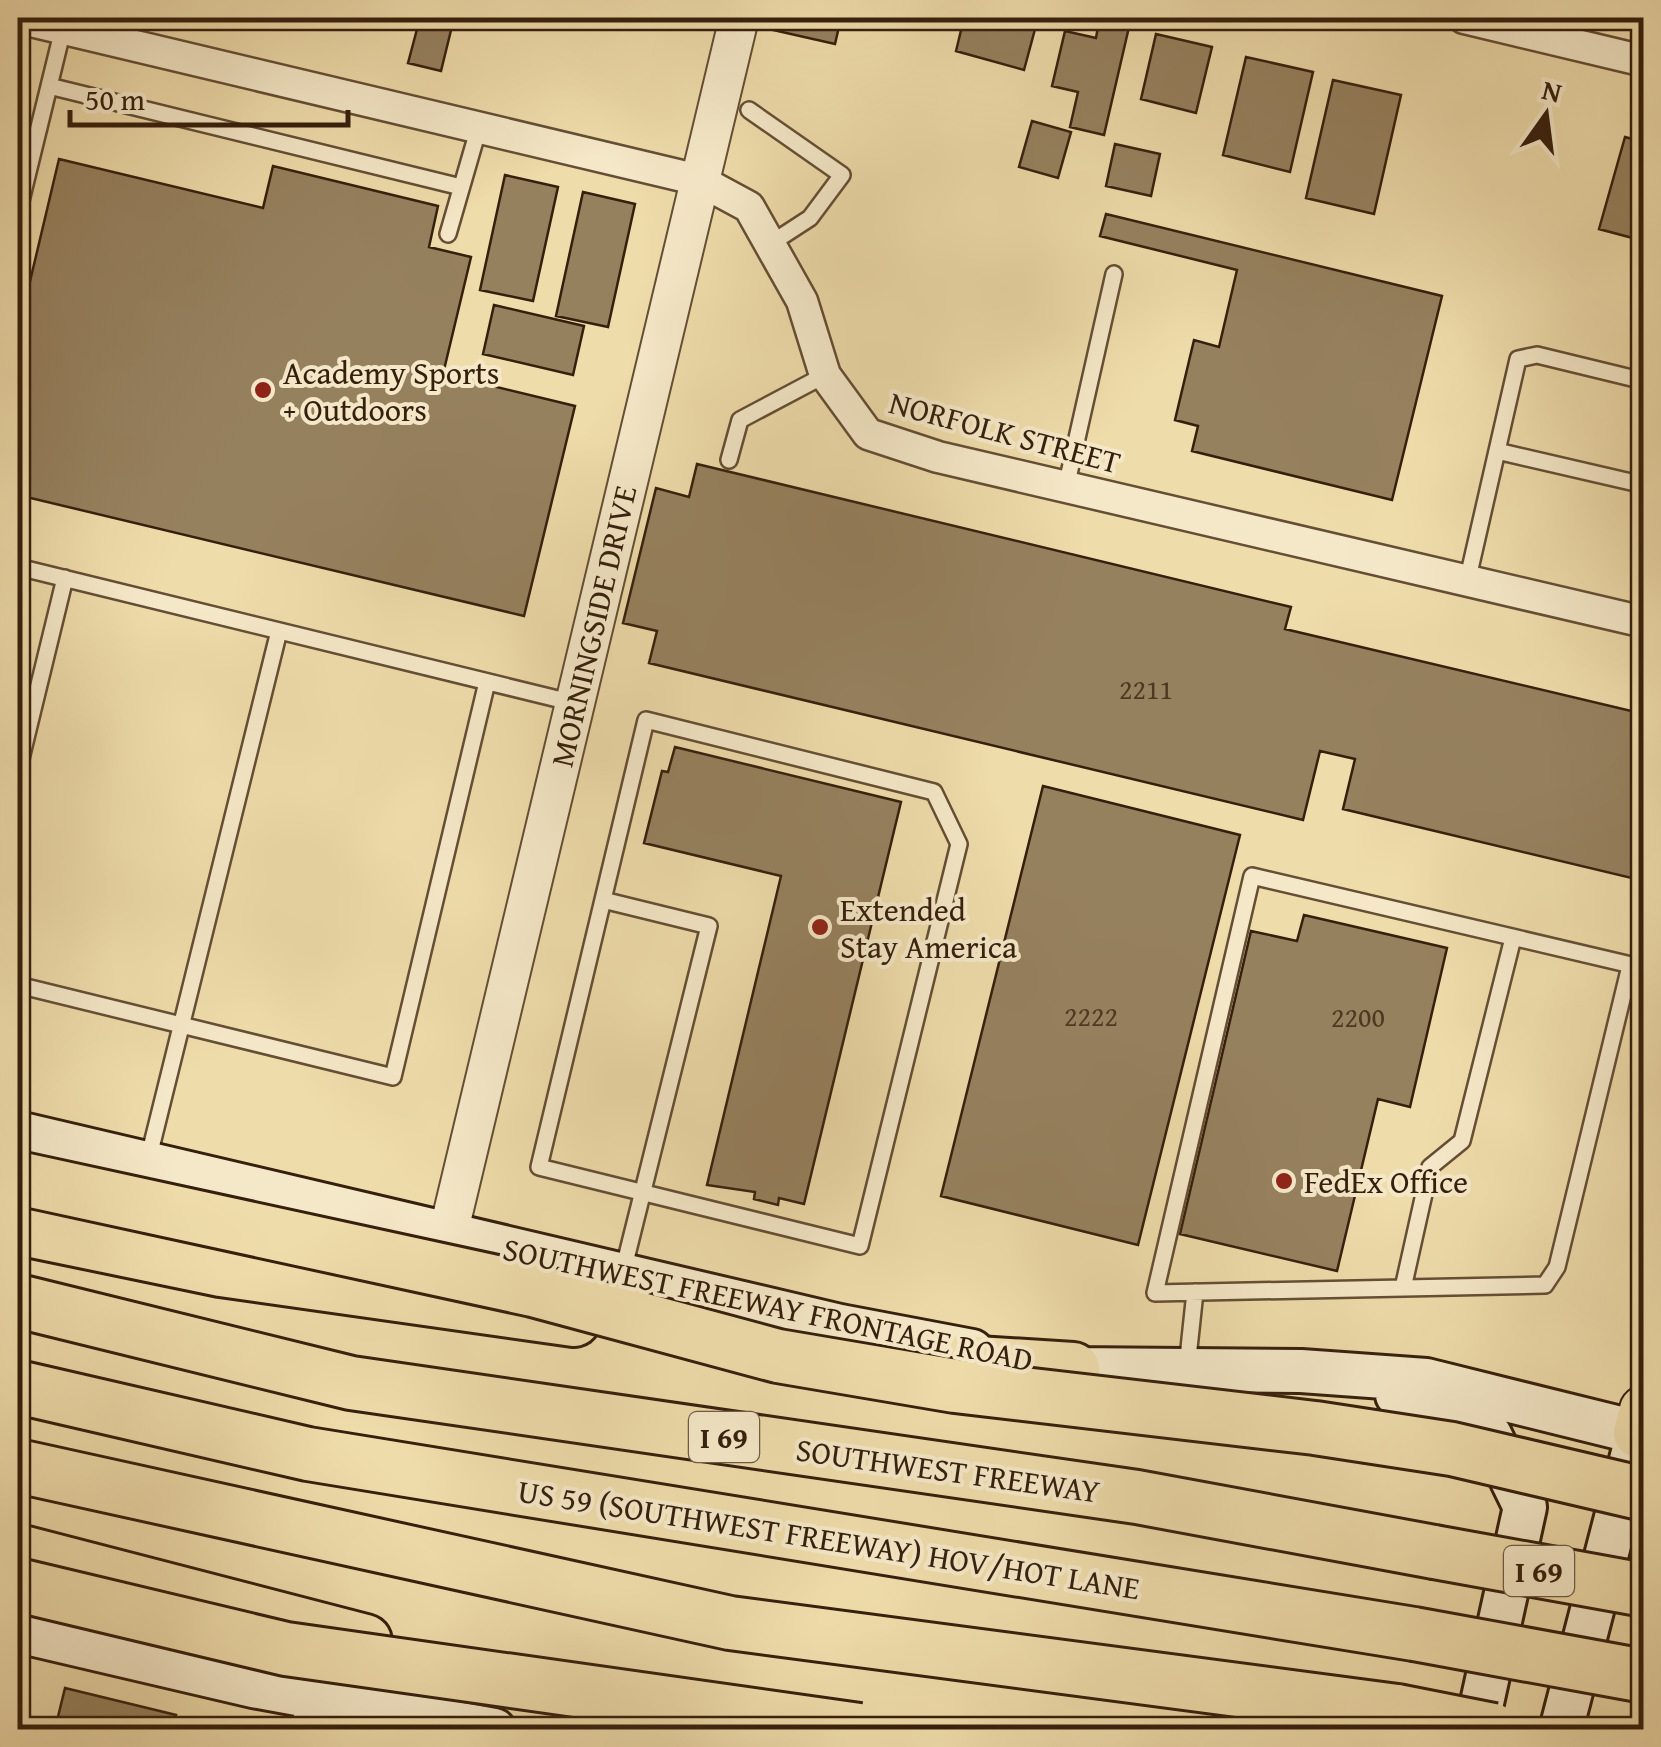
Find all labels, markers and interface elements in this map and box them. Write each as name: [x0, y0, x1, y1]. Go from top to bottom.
scale bar: [70, 65, 348, 127]
north arrow: [1496, 65, 1596, 165]
text: N: [1538, 68, 1566, 112]
text: 50 m: [85, 77, 145, 121]
place label: Academy Sports + Outdoors: [283, 349, 499, 433]
marker: Academy Sports + Outdoors: [252, 379, 274, 401]
street label: NORFOLK STREET: [884, 379, 1126, 485]
street label: MORNINGSIDE DRIVE: [538, 481, 648, 771]
house number: 2211: [1119, 668, 1173, 709]
place label: Extended Stay America: [840, 886, 1017, 970]
marker: Extended Stay America: [809, 916, 831, 938]
house number: 2222: [1064, 995, 1118, 1036]
house number: 2200: [1331, 996, 1385, 1037]
place label: FedEx Office: [1304, 1158, 1468, 1205]
marker: FedEx Office: [1273, 1170, 1295, 1192]
street label: SOUTHWEST FREEWAY FRONTAGE ROAD: [499, 1225, 1037, 1383]
road number: I 69: [689, 1412, 759, 1462]
street label: SOUTHWEST FREEWAY: [793, 1425, 1103, 1515]
street label: US 59 (SOUTHWEST FREEWAY) HOV/HOT LANE: [515, 1467, 1143, 1611]
road number: I 69: [1504, 1546, 1574, 1596]

